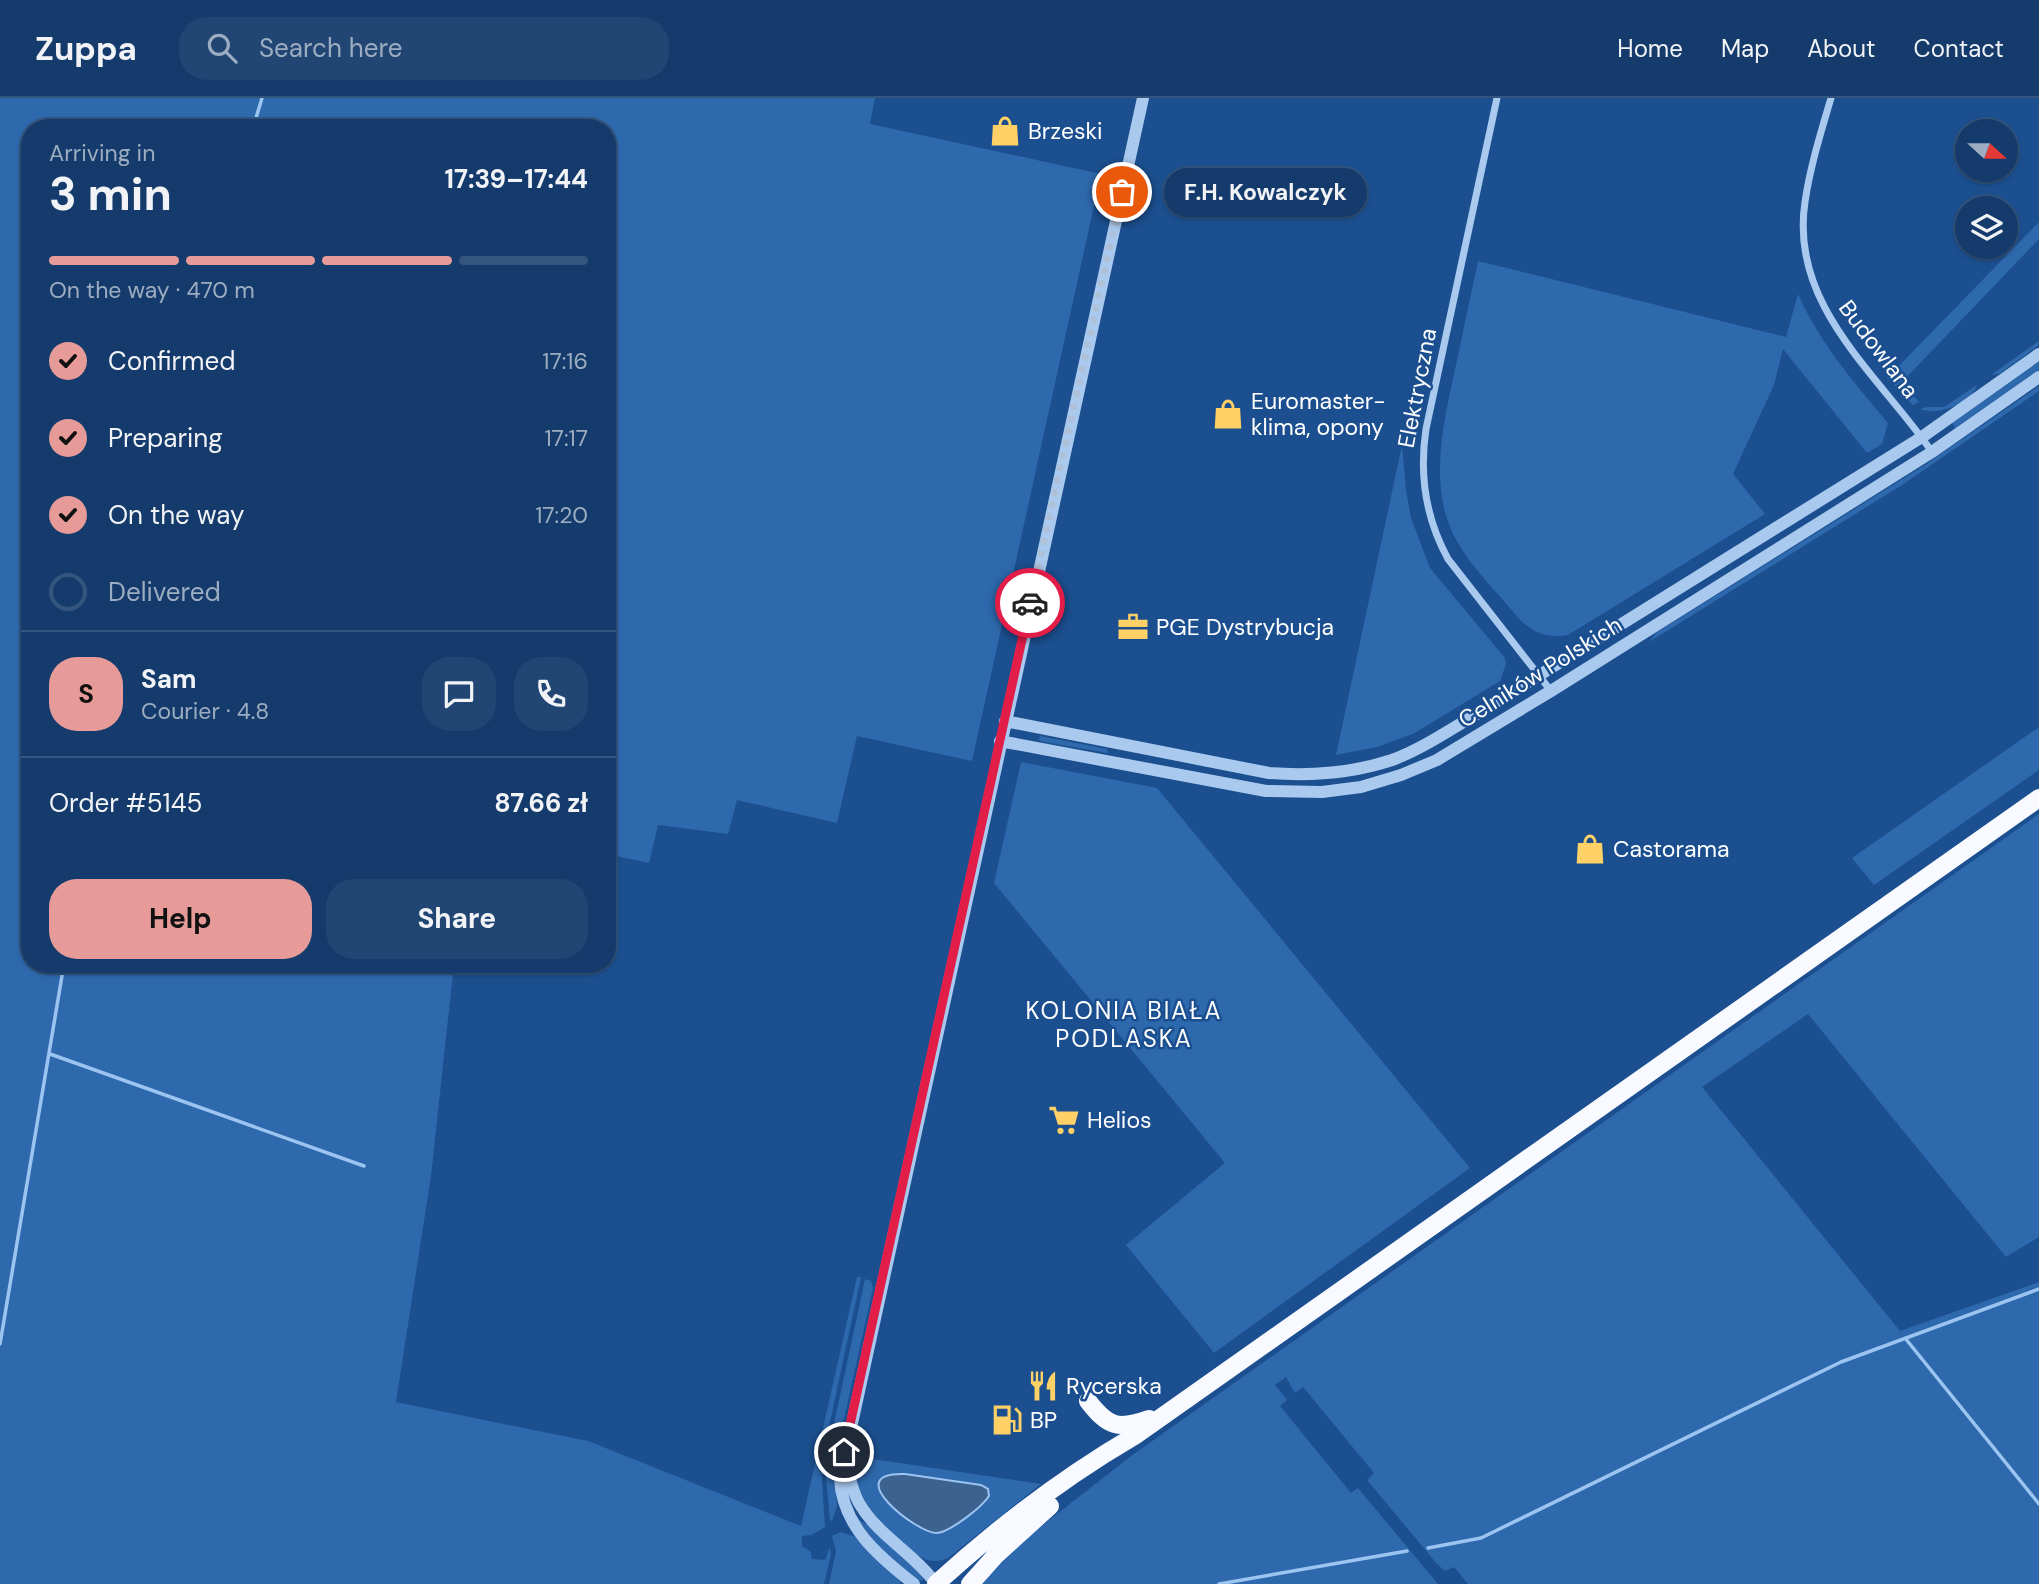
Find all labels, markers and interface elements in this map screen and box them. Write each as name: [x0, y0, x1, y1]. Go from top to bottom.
search box: [179, 17, 669, 80]
text: Zuppa: [35, 27, 137, 70]
icon: search: [203, 29, 241, 67]
text: Search here: [259, 31, 402, 65]
text: Home: [1617, 33, 1683, 64]
text: Map: [1721, 33, 1769, 64]
text: About: [1807, 33, 1876, 64]
text: Contact: [1914, 33, 2004, 64]
shop icon: Brzeski: [988, 114, 1022, 148]
place label: Brzeski: [1028, 116, 1103, 146]
north arrow: [1955, 119, 2018, 182]
map controls: [1955, 119, 2018, 259]
text: Arriving in: [49, 138, 155, 168]
text: 17:39–17:44: [444, 162, 588, 196]
pin: [1092, 162, 1152, 222]
text: 3 min: [49, 164, 172, 224]
callout: F.H. Kowalczyk: [1164, 168, 1367, 217]
icon: bag: [1103, 173, 1141, 211]
text: F.H. Kowalczyk: [1184, 177, 1347, 207]
button: layers: [1955, 196, 2018, 259]
text: On the way · 470 m: [49, 275, 255, 305]
street label: Budowlana: [1832, 294, 1926, 404]
street label: Elektryczna: [1391, 326, 1443, 450]
icon: check: [49, 342, 87, 380]
text: Confirmed: [108, 344, 235, 378]
text: 17:16: [542, 346, 588, 376]
place label: Euromaster- klima, opony: [1251, 386, 1386, 442]
shop icon: Euromaster- klima, opony: [1211, 397, 1245, 431]
icon: check: [49, 419, 87, 457]
text: Preparing: [108, 421, 223, 455]
text: 17:17: [544, 423, 588, 453]
icon: check: [49, 496, 87, 534]
text: On the way: [108, 498, 244, 532]
text: 17:20: [535, 500, 588, 530]
courier: [995, 568, 1065, 638]
text: Delivered: [108, 575, 221, 609]
icon: car: [1011, 584, 1049, 622]
office icon: PGE Dystrybucja: [1116, 610, 1150, 644]
street label: Celników Polskich: [1453, 610, 1627, 734]
place label: PGE Dystrybucja: [1156, 612, 1334, 642]
button: chat: [422, 657, 496, 731]
button: phone: [514, 657, 588, 731]
text: Sam: [141, 662, 196, 696]
text: S: [78, 677, 94, 711]
text: Courier · 4.8: [141, 696, 269, 726]
text: Order #5145: [49, 786, 202, 820]
text: 87.66 zł: [494, 786, 588, 820]
shop icon: Castorama: [1573, 832, 1607, 866]
place label: Castorama: [1613, 834, 1729, 864]
button: Help: [49, 879, 312, 959]
button: Share: [326, 879, 588, 959]
district label: KOLONIA BIAŁA PODLASKA: [1025, 995, 1223, 1054]
supermarket icon: Helios: [1047, 1103, 1081, 1137]
place label: Helios: [1087, 1105, 1152, 1135]
restaurant icon: Rycerska: [1026, 1369, 1060, 1403]
place label: Rycerska: [1066, 1371, 1162, 1401]
fuel station icon: BP: [990, 1403, 1024, 1437]
place label: BP: [1030, 1405, 1057, 1435]
pin: [814, 1422, 874, 1482]
icon: home: [825, 1433, 863, 1471]

